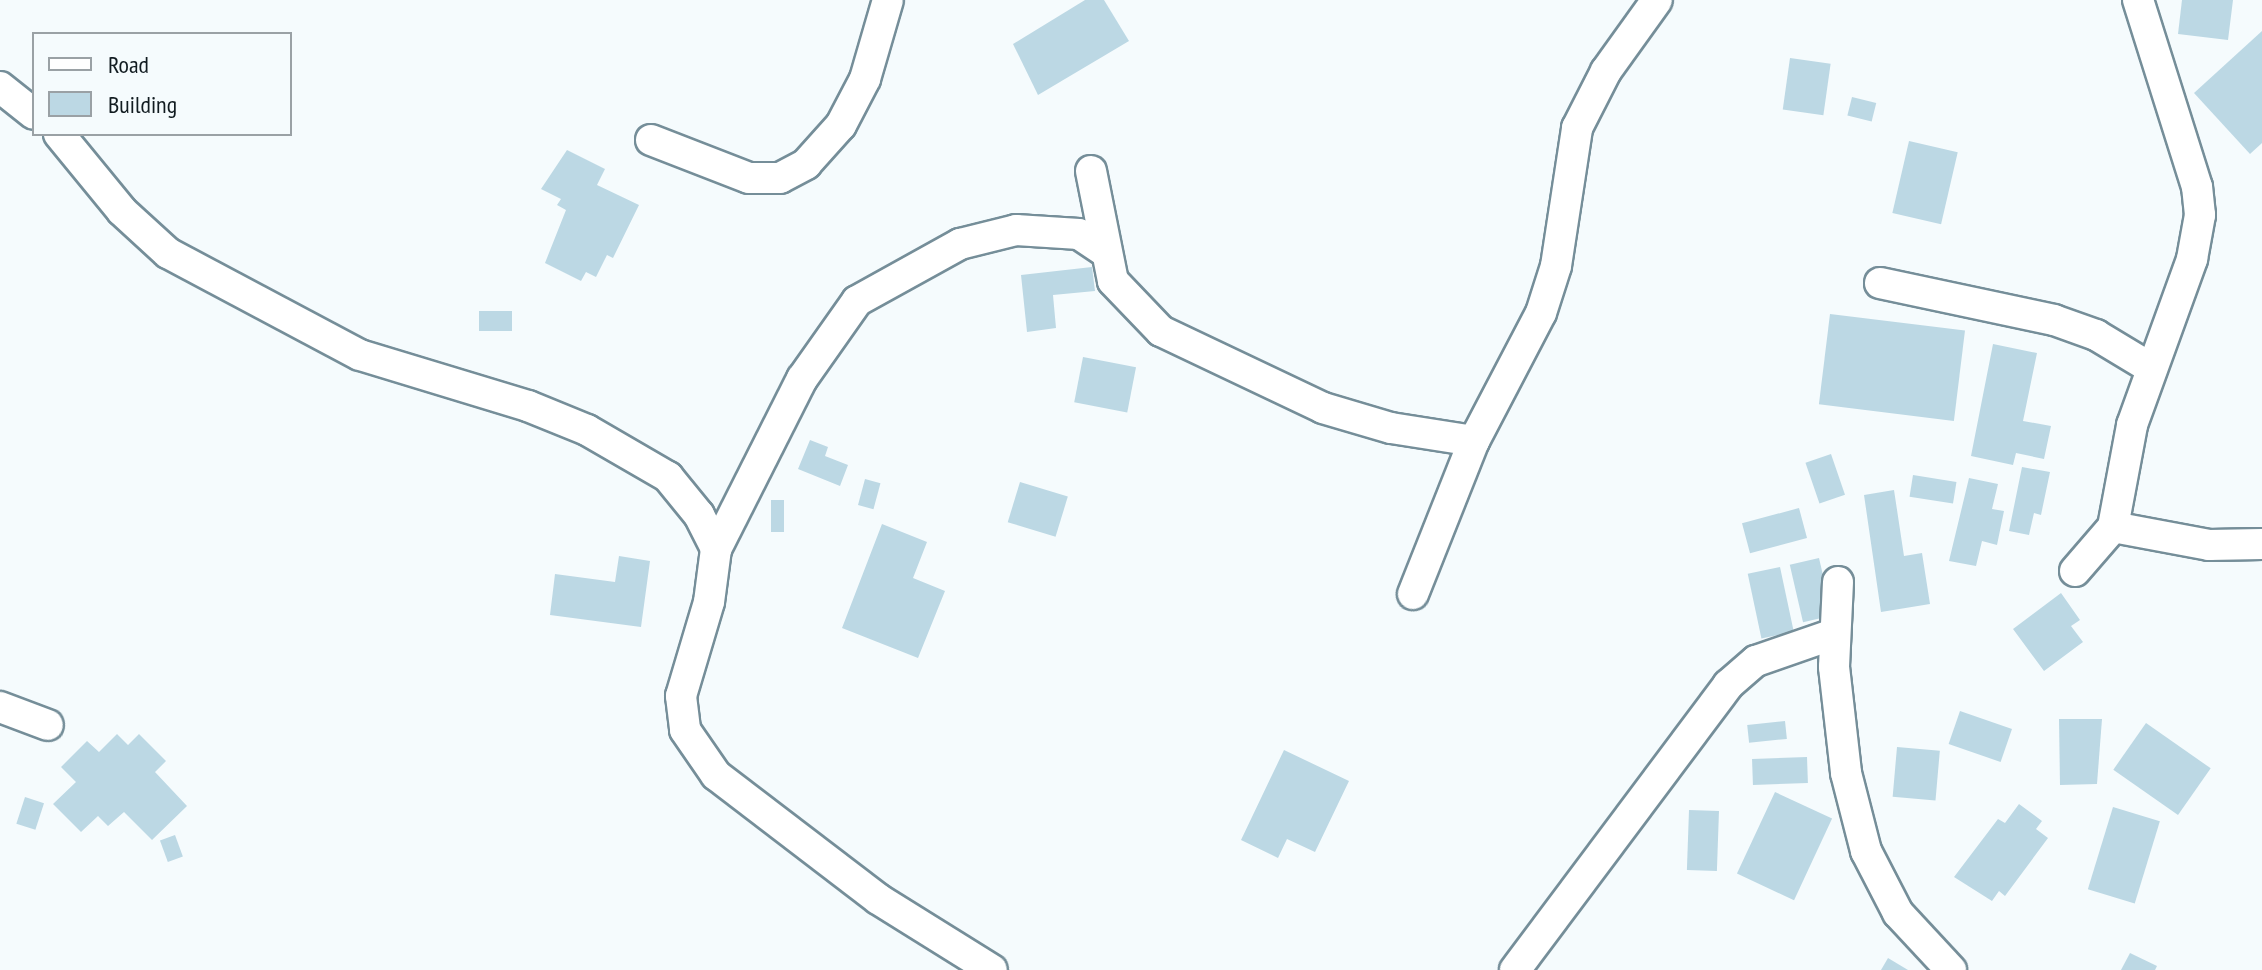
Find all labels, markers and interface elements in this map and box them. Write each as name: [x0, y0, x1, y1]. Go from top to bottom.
legend: [32, 32, 292, 136]
text: Road: [108, 49, 149, 80]
text: Building: [108, 89, 177, 120]

